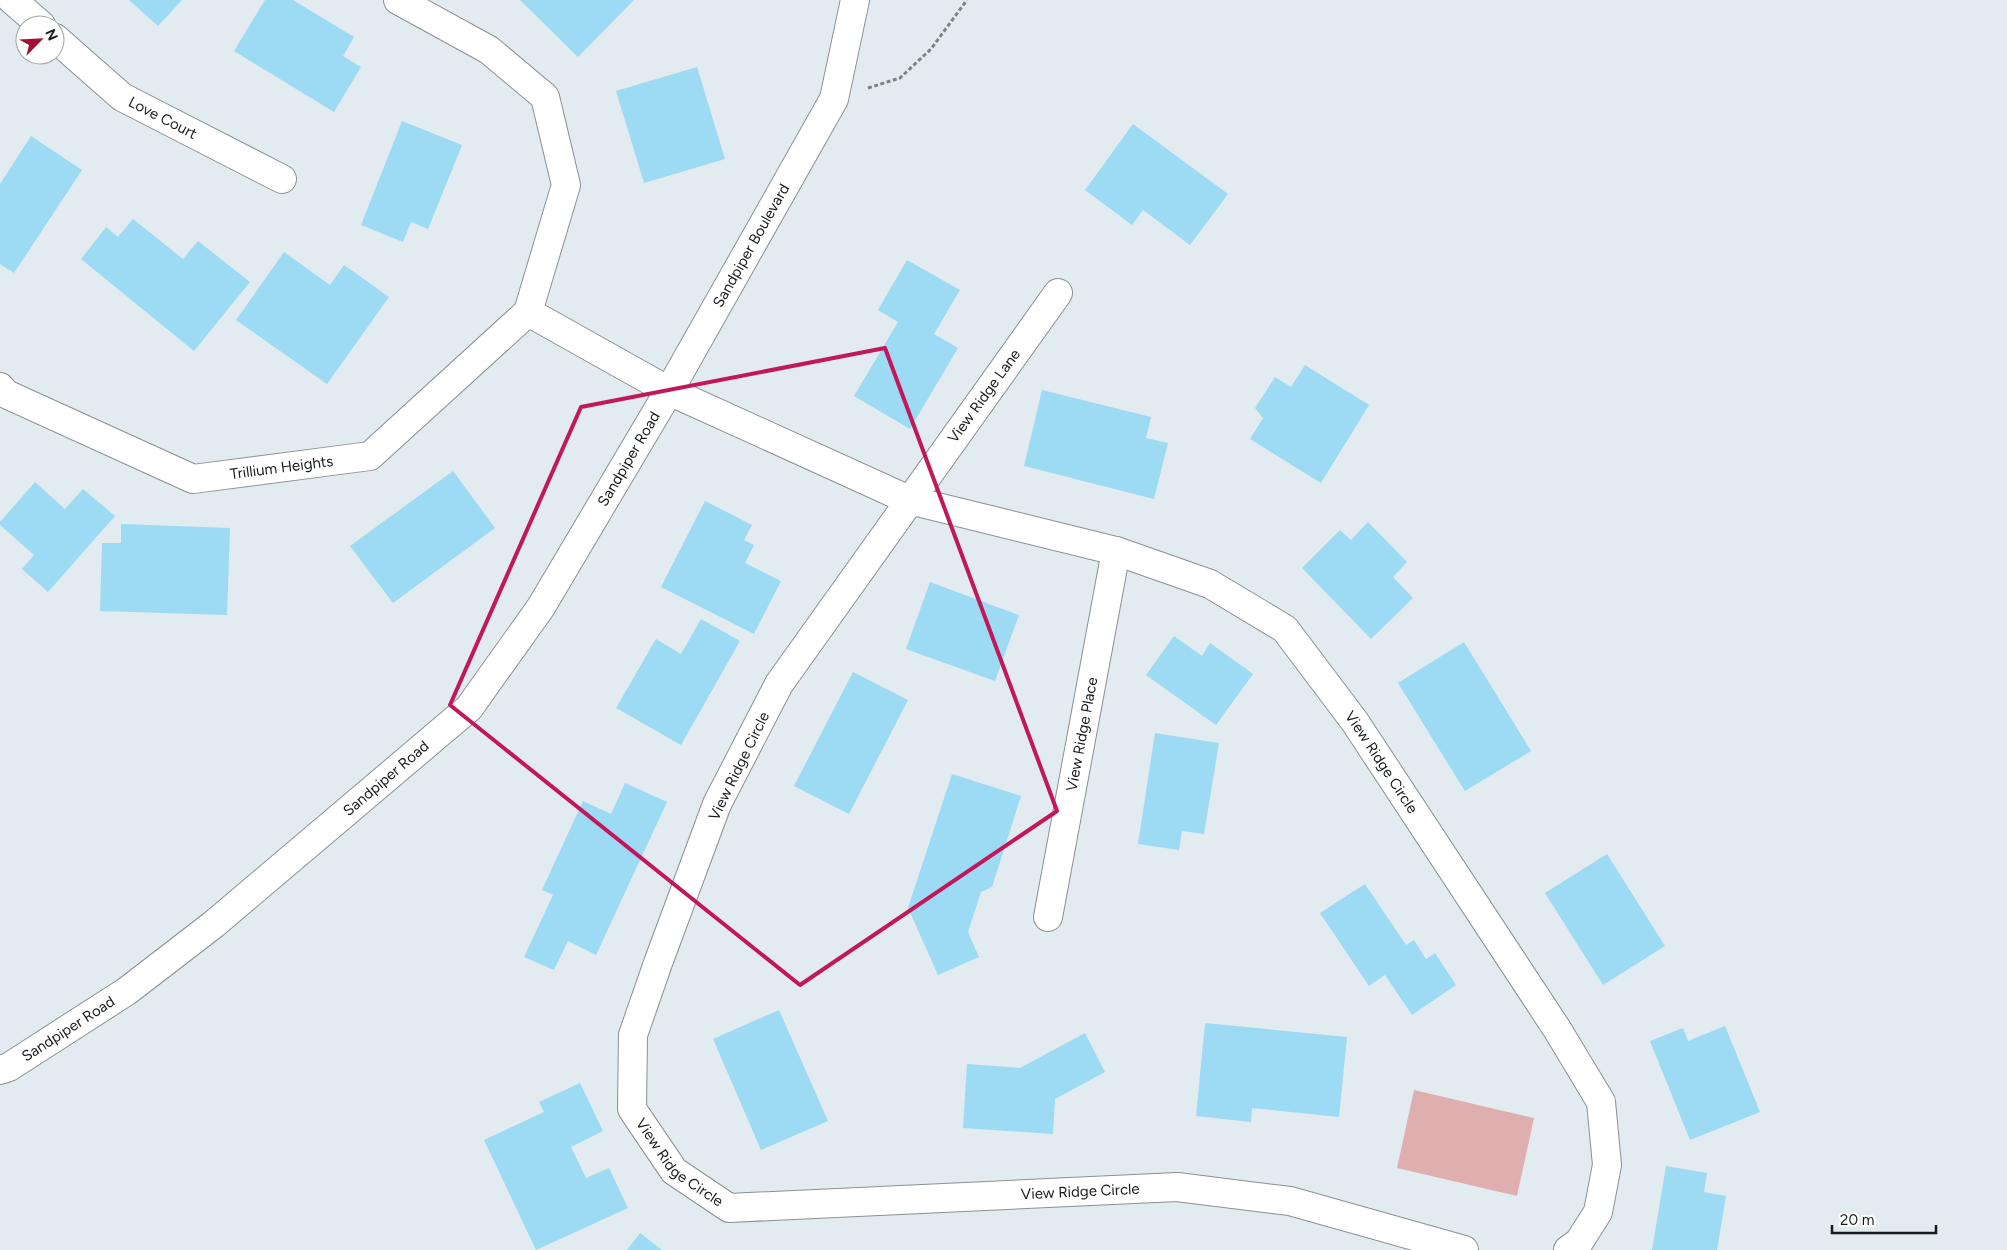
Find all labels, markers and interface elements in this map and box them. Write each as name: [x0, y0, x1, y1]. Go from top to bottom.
north arrow: [15, 15, 65, 65]
text: N: [41, 27, 61, 43]
street label: Love Court: [125, 93, 200, 143]
street label: Sandpiper Boulevard: [709, 181, 793, 311]
street label: View Ridge Lane: [944, 346, 1024, 446]
street label: Sandpiper Road: [594, 408, 664, 509]
street label: Trillium Heights: [229, 452, 334, 483]
street label: View Ridge Place: [1063, 676, 1101, 793]
street label: View Ridge Circle: [1341, 708, 1422, 817]
street label: View Ridge Circle: [705, 709, 773, 823]
street label: Sandpiper Road: [339, 737, 433, 820]
street label: Sandpiper Road: [19, 992, 118, 1065]
street label: View Ridge Circle: [632, 1115, 727, 1210]
street label: View Ridge Circle: [1020, 1180, 1140, 1203]
scale bar: [1832, 1202, 1936, 1234]
text: 20 m: [1840, 1211, 1874, 1229]

